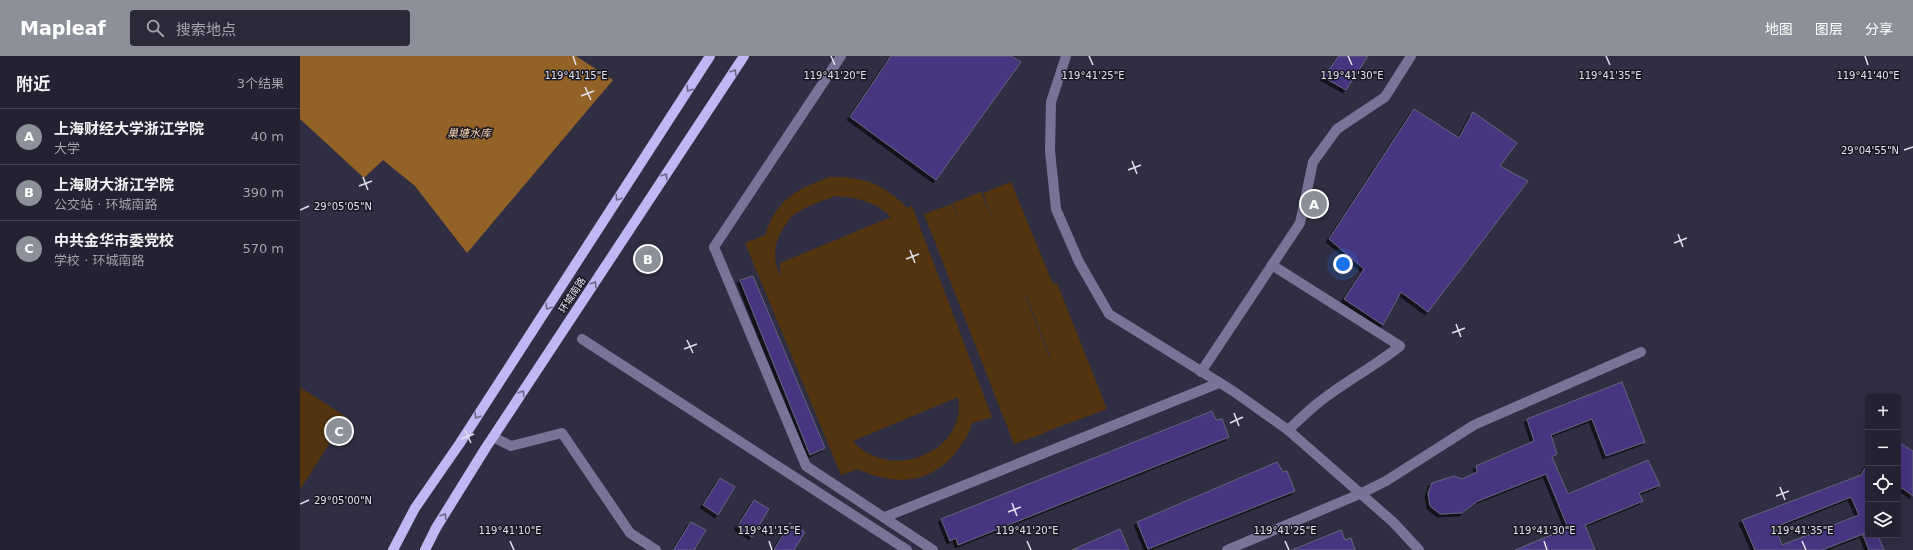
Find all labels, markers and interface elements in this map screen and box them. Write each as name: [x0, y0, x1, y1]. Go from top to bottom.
search box: [130, 10, 410, 46]
text: Mapleaf: [20, 17, 106, 39]
icon: search: [144, 17, 166, 39]
text: 搜索地点: [176, 21, 236, 39]
text: 地图: [1765, 21, 1793, 37]
text: 图层: [1815, 21, 1843, 37]
text: 分享: [1865, 21, 1893, 37]
one-way arrow: [729, 69, 736, 76]
text: 119°41'15"E: [544, 70, 608, 81]
text: 119°41'20"E: [803, 70, 867, 81]
text: 119°41'25"E: [1061, 70, 1125, 81]
text: 119°41'30"E: [1320, 70, 1384, 81]
text: 119°41'35"E: [1578, 70, 1642, 81]
text: 119°41'40"E: [1836, 70, 1900, 81]
text: 附近: [16, 74, 50, 94]
text: 3个结果: [237, 76, 284, 91]
one-way arrow: [686, 85, 694, 92]
text: 上海财经大学浙江学院: [54, 120, 204, 138]
water label: 巢塘水库: [447, 127, 493, 140]
text: A: [24, 129, 34, 144]
text: 40 m: [251, 129, 284, 144]
text: 大学: [54, 141, 80, 156]
text: 29°04'55"N: [1841, 145, 1899, 156]
one-way arrow: [661, 173, 668, 180]
text: 上海财大浙江学院: [54, 176, 174, 194]
text: B: [24, 185, 34, 200]
text: 390 m: [242, 185, 284, 200]
pin: A: [1301, 189, 1327, 219]
one-way arrow: [616, 194, 623, 201]
text: 公交站 · 环城南路: [54, 197, 157, 212]
text: 29°05'05"N: [314, 201, 372, 212]
text: 中共金华市委党校: [54, 232, 174, 250]
text: C: [24, 241, 34, 256]
text: 570 m: [242, 241, 284, 256]
pin: B: [635, 244, 661, 274]
text: 学校 · 环城南路: [54, 253, 144, 268]
your location: [1333, 254, 1353, 274]
street label: 环城南路: [556, 275, 588, 315]
one-way arrow: [589, 281, 597, 288]
one-way arrow: [545, 303, 553, 310]
one-way arrow: [518, 390, 525, 397]
map controls: [1865, 394, 1901, 538]
button: +: [1865, 394, 1901, 430]
one-way arrow: [474, 412, 482, 419]
pin: C: [326, 416, 352, 446]
button: −: [1865, 430, 1901, 466]
button: locate: [1865, 466, 1901, 502]
text: 29°05'00"N: [314, 495, 372, 506]
button: layers: [1865, 502, 1901, 538]
one-way arrow: [439, 513, 446, 520]
text: 119°41'10"E: [478, 525, 542, 536]
text: 119°41'15"E: [737, 525, 801, 536]
text: 119°41'20"E: [995, 525, 1059, 536]
text: 119°41'25"E: [1253, 525, 1317, 536]
text: 119°41'30"E: [1512, 525, 1576, 536]
text: 119°41'35"E: [1770, 525, 1834, 536]

